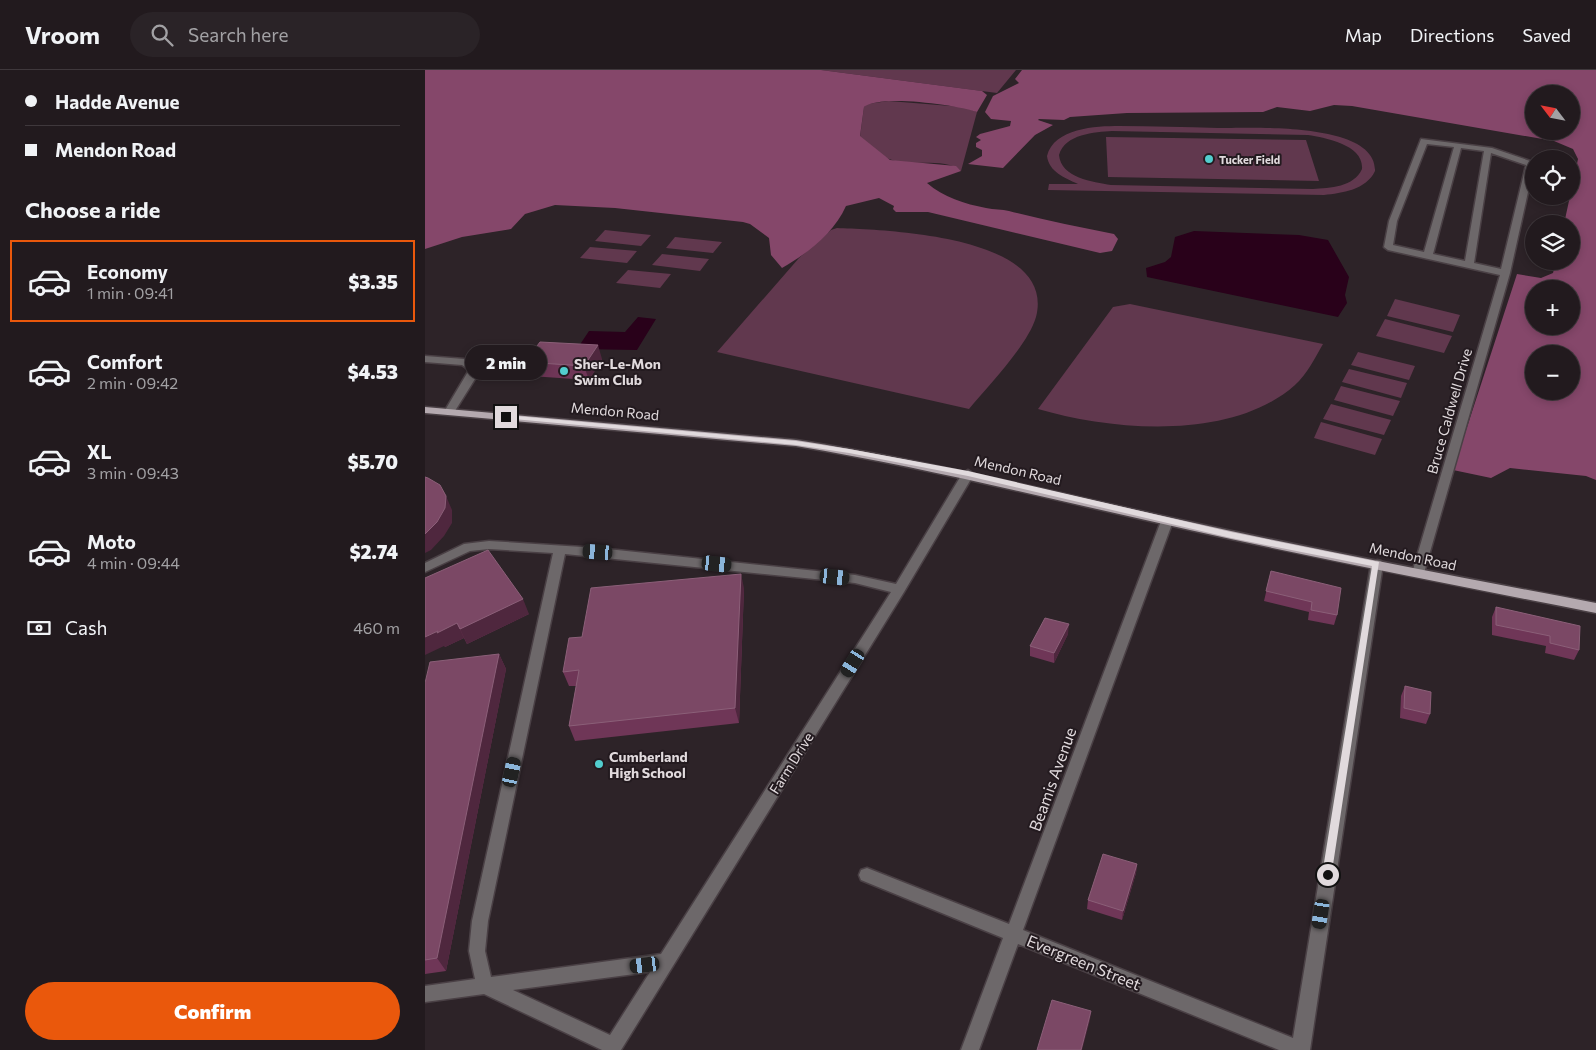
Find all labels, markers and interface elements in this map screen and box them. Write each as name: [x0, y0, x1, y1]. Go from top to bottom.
search box: [130, 12, 480, 57]
text: Vroom: [25, 20, 100, 49]
icon: search: [148, 21, 176, 49]
text: Search here: [188, 23, 289, 46]
text: Map: [1345, 24, 1382, 46]
text: Directions: [1410, 24, 1494, 46]
text: Saved: [1522, 24, 1571, 46]
north arrow: [1525, 85, 1580, 140]
map controls: [1525, 85, 1580, 400]
text: Hadde Avenue: [55, 90, 180, 113]
text: Mendon Road: [55, 138, 176, 161]
button: locate: [1525, 150, 1580, 205]
marker: Tucker Field: [1203, 153, 1215, 165]
place label: Tucker Field: [1219, 153, 1280, 166]
text: Choose a ride: [25, 196, 160, 223]
button: layers: [1525, 215, 1580, 270]
icon: car: [27, 259, 72, 304]
text: Economy: [87, 260, 168, 283]
text: $3.35: [348, 270, 398, 293]
button: +: [1525, 280, 1580, 335]
text: 1 min · 09:41: [87, 283, 174, 302]
callout: 2 min: [465, 344, 547, 380]
button: −: [1525, 345, 1580, 400]
street label: Bruce Caldwell Drive: [1423, 346, 1475, 476]
icon: car: [27, 349, 72, 394]
text: Comfort: [87, 350, 163, 373]
text: 2 min: [486, 353, 526, 372]
place label: Sher-Le-Mon Swim Club: [574, 355, 661, 388]
text: $4.53: [347, 360, 398, 383]
marker: Sher-Le-Mon Swim Club: [558, 365, 570, 377]
text: 2 min · 09:42: [87, 373, 178, 392]
street label: Mendon Road: [570, 399, 660, 423]
route end: [495, 406, 517, 428]
icon: car: [27, 439, 72, 484]
text: XL: [87, 440, 112, 463]
text: $5.70: [348, 450, 398, 473]
street label: Mendon Road: [973, 452, 1063, 488]
text: 3 min · 09:43: [87, 463, 179, 482]
icon: car: [27, 529, 72, 574]
text: Moto: [87, 530, 136, 553]
street label: Mendon Road: [1368, 538, 1458, 574]
text: $2.74: [350, 540, 398, 563]
car: [582, 543, 613, 561]
text: 4 min · 09:44: [87, 553, 180, 572]
car: [701, 555, 732, 573]
car: [819, 568, 850, 586]
icon: cash: [25, 614, 53, 642]
text: Cash: [65, 616, 107, 639]
text: 460 m: [353, 618, 400, 637]
car: [838, 646, 867, 680]
street label: Beamis Avenue: [1024, 725, 1080, 833]
street label: Farm Drive: [765, 729, 817, 797]
place label: Cumberland High School: [609, 748, 688, 781]
car: [501, 756, 522, 788]
marker: Cumberland High School: [593, 758, 605, 770]
route start: [1317, 864, 1339, 886]
car: [1311, 898, 1330, 930]
street label: Evergreen Street: [1024, 931, 1144, 994]
car: [629, 956, 660, 974]
button: Confirm: [25, 982, 400, 1040]

